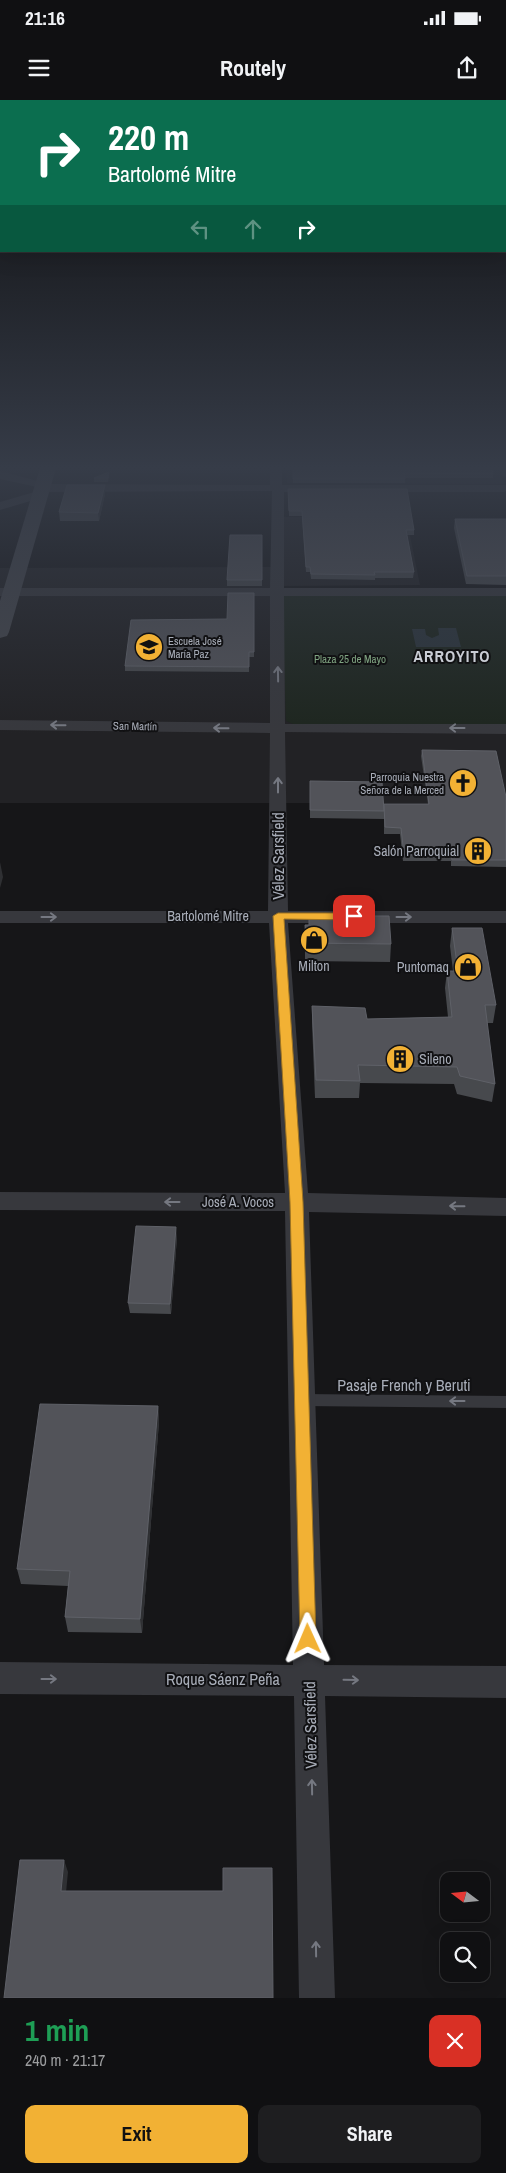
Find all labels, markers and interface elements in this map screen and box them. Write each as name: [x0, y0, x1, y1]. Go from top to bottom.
text: 21:16: [25, 5, 65, 31]
text: Routely: [220, 53, 286, 83]
icon: menu: [25, 54, 53, 82]
icon: share: [453, 54, 481, 82]
text: 220 m: [108, 114, 189, 161]
icon: right: [25, 120, 90, 185]
text: Bartolomé Mitre: [108, 159, 236, 189]
icon: left: [186, 215, 214, 243]
icon: ahead: [239, 215, 267, 243]
icon: right: [292, 215, 320, 243]
school or university icon: Escuela José María Paz: [134, 632, 164, 662]
place label: Escuela José María Paz: [168, 634, 222, 661]
district label: ARROYITO: [413, 645, 491, 667]
park label: Plaza 25 de Mayo: [314, 652, 386, 666]
one-way arrow: [273, 667, 283, 683]
street label: San Martín: [113, 719, 157, 733]
one-way arrow: [51, 721, 67, 730]
one-way arrow: [213, 723, 229, 732]
one-way arrow: [450, 723, 466, 733]
church icon: Parroquia Nuestra Señora de la Merced: [448, 768, 478, 798]
place label: Parroquia Nuestra Señora de la Merced: [360, 770, 444, 797]
one-way arrow: [273, 777, 283, 794]
street label: Vélez Sarsfield: [267, 812, 289, 900]
building icon: Salón Parroquial: [463, 836, 493, 866]
place label: Salón Parroquial: [373, 842, 459, 860]
pin: [333, 895, 375, 937]
icon: arrive: [340, 902, 368, 930]
street label: Bartolomé Mitre: [167, 907, 249, 925]
one-way arrow: [40, 912, 56, 922]
one-way arrow: [395, 912, 411, 922]
shop icon: Milton: [299, 925, 329, 955]
shop icon: Puntomaq: [453, 952, 483, 982]
place label: Milton: [298, 957, 330, 975]
place label: Puntomaq: [397, 958, 449, 976]
building icon: Sileno: [385, 1044, 415, 1074]
place label: Sileno: [419, 1050, 452, 1068]
street label: José A. Vocos: [202, 1193, 274, 1211]
one-way arrow: [165, 1197, 181, 1207]
one-way arrow: [450, 1201, 466, 1210]
street label: Pasaje French y Beruti: [337, 1374, 471, 1396]
one-way arrow: [450, 1396, 466, 1406]
position arrow: [281, 1612, 333, 1664]
street label: Roque Sáenz Peña: [166, 1668, 281, 1690]
one-way arrow: [40, 1674, 56, 1684]
one-way arrow: [342, 1675, 359, 1685]
street label: Vélez Sarsfield: [298, 1681, 322, 1769]
one-way arrow: [307, 1779, 317, 1796]
north arrow: [440, 1872, 490, 1922]
map controls: [440, 1872, 490, 1982]
button: search: [440, 1932, 490, 1982]
one-way arrow: [311, 1942, 321, 1958]
text: 1 min: [25, 2010, 89, 2050]
button: close: [429, 2015, 481, 2067]
text: 240 m · 21:17: [25, 2049, 105, 2071]
button: Exit: [25, 2105, 248, 2163]
button: Share: [258, 2105, 481, 2163]

